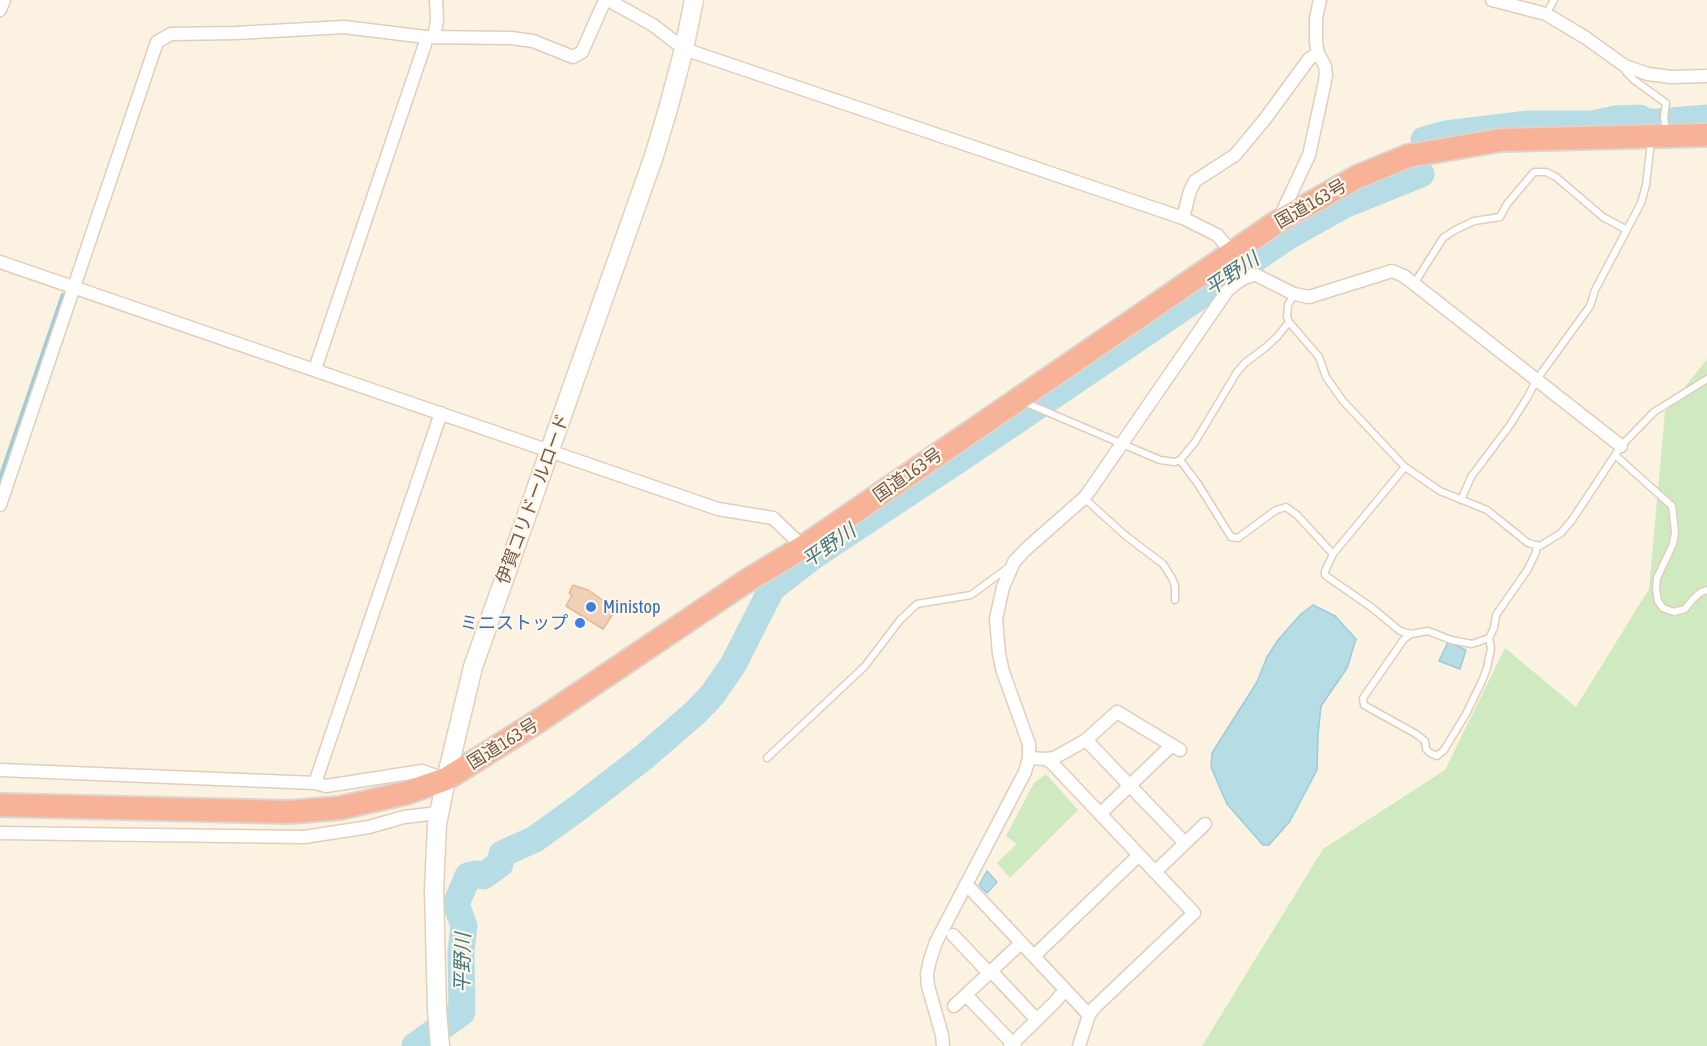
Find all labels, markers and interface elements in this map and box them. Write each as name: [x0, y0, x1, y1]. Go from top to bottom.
street label: 国道163号: [1271, 175, 1351, 233]
water label: 平野川: [1200, 247, 1264, 301]
street label: 伊賀コリドールロード: [492, 411, 574, 587]
street label: 国道163号: [869, 443, 947, 507]
water label: 平野川: [798, 519, 860, 573]
place label: Ministop: [603, 596, 660, 618]
marker: Ministop: [584, 600, 598, 614]
place label: ミニストップ: [460, 612, 568, 634]
marker: ミニストップ: [573, 616, 587, 630]
street label: 国道163号: [464, 714, 542, 774]
water label: 平野川: [450, 933, 476, 993]

